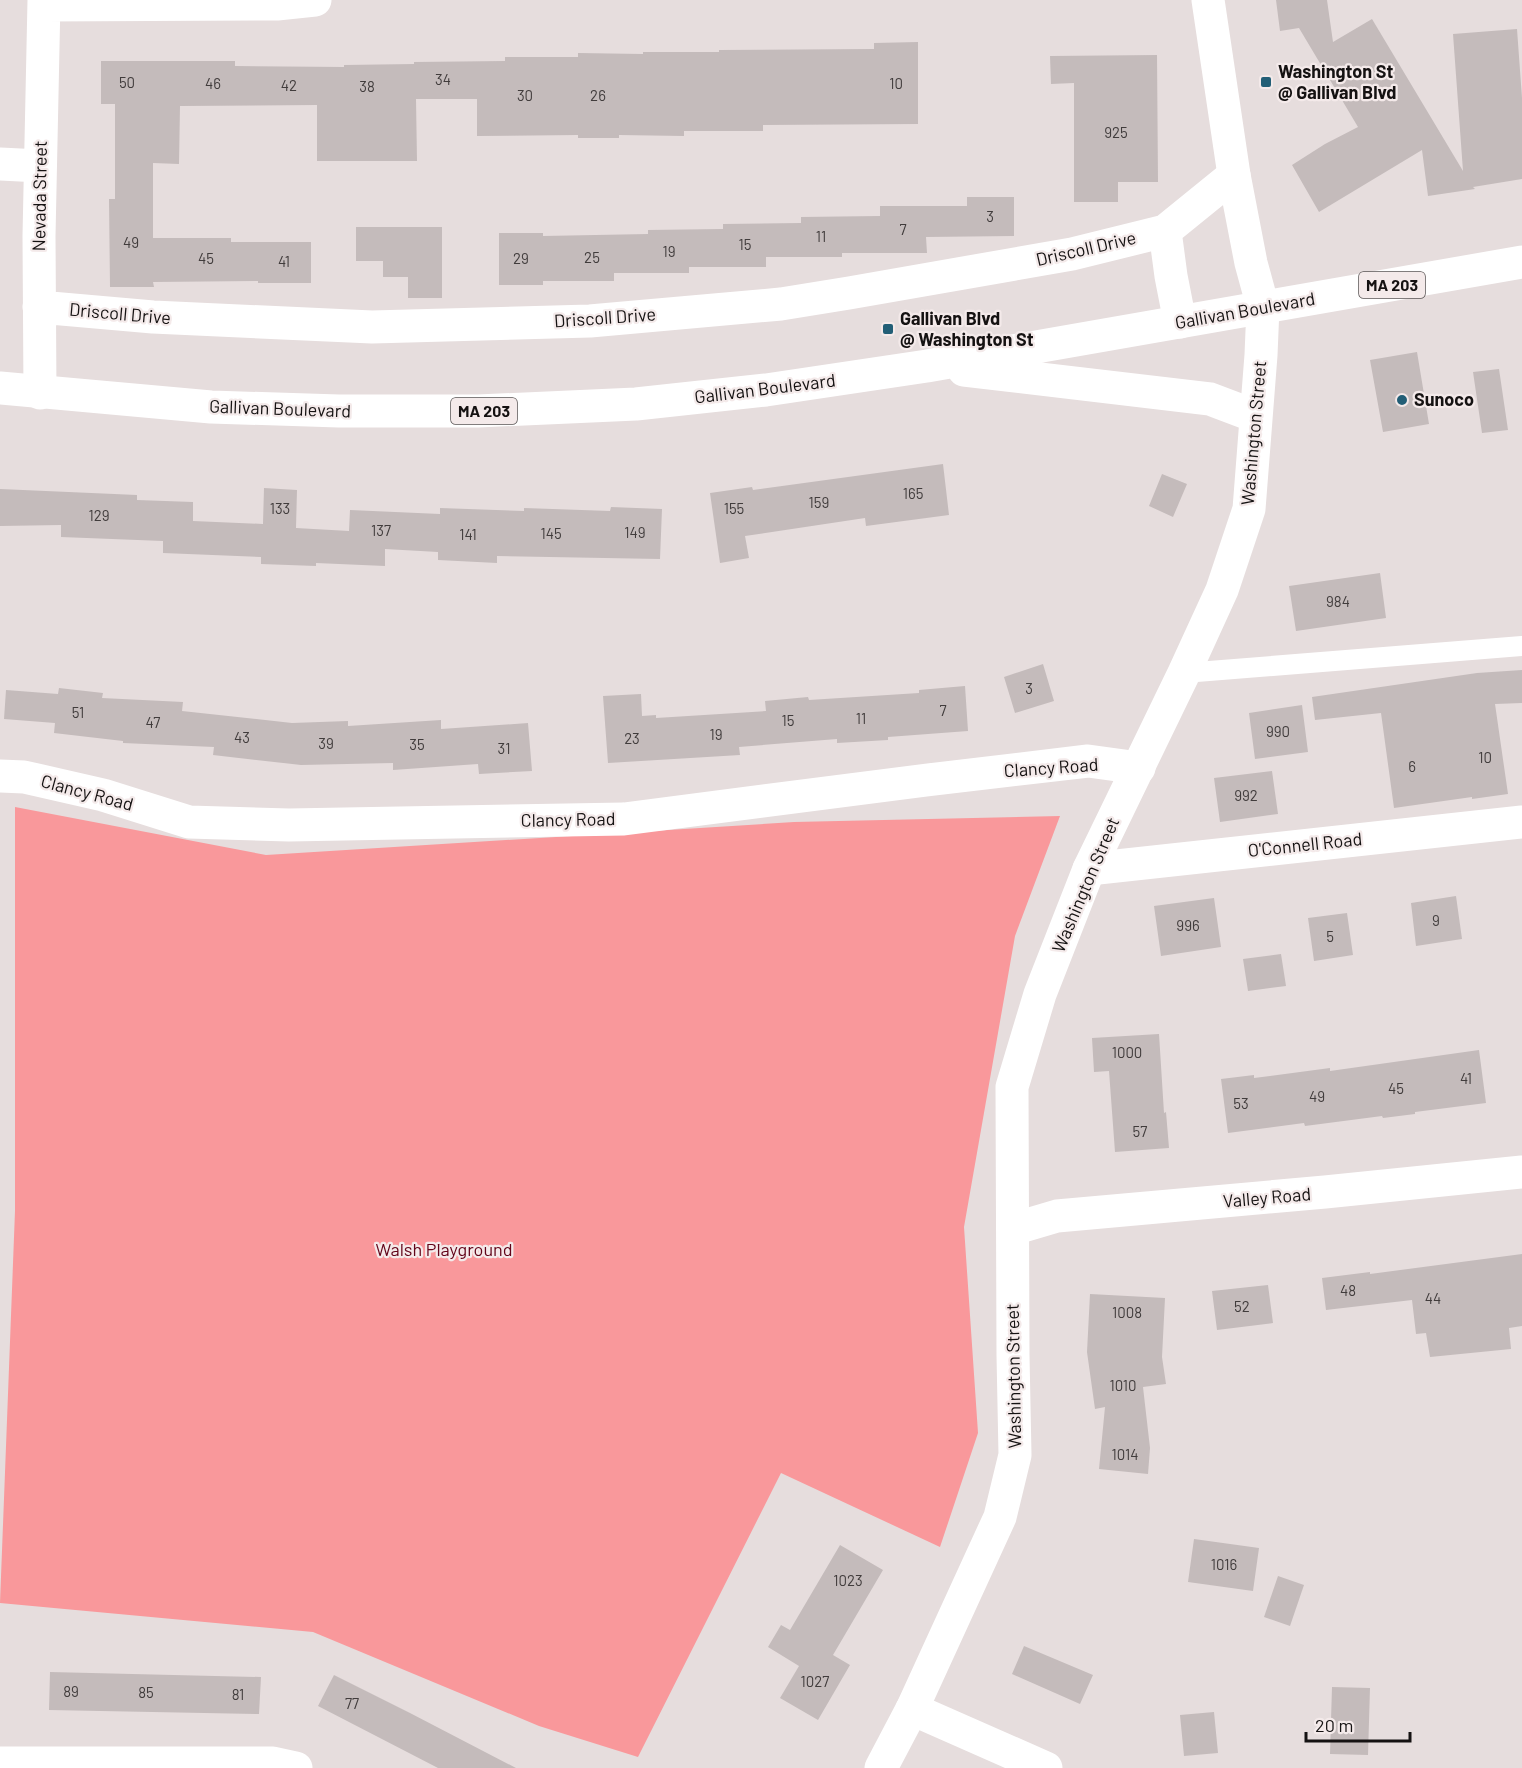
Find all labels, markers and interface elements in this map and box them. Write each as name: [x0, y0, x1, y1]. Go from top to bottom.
place label: Washington St @ Gallivan Blvd: [1278, 60, 1397, 103]
house number: 34: [435, 70, 451, 88]
house number: 50: [119, 73, 135, 91]
house number: 46: [205, 74, 221, 92]
house number: 10: [889, 74, 903, 92]
marker: Washington St @ Gallivan Blvd: [1259, 75, 1273, 89]
house number: 42: [281, 76, 297, 94]
house number: 38: [359, 77, 375, 95]
house number: 30: [517, 86, 533, 104]
house number: 26: [590, 86, 606, 104]
house number: 925: [1104, 123, 1128, 141]
street label: Nevada Street: [27, 140, 51, 252]
house number: 3: [986, 207, 994, 225]
house number: 7: [899, 220, 907, 238]
street label: Driscoll Drive: [1034, 226, 1138, 270]
house number: 11: [816, 227, 826, 245]
house number: 49: [123, 233, 139, 251]
house number: 15: [739, 235, 751, 253]
house number: 19: [662, 242, 676, 260]
house number: 25: [584, 248, 600, 266]
house number: 45: [198, 249, 214, 267]
house number: 29: [513, 249, 529, 267]
house number: 41: [278, 252, 290, 270]
road number: MA 203: [1359, 272, 1425, 298]
street label: Gallivan Boulevard: [1173, 287, 1317, 333]
street label: Driscoll Drive: [68, 298, 172, 328]
street label: Driscoll Drive: [553, 302, 657, 332]
place label: Gallivan Blvd @ Washington St: [900, 307, 1034, 350]
marker: Gallivan Blvd @ Washington St: [881, 322, 895, 336]
street label: Washington Street: [1236, 360, 1270, 506]
street label: Gallivan Boulevard: [693, 368, 837, 408]
place label: Sunoco: [1414, 388, 1474, 410]
marker: Sunoco: [1395, 393, 1409, 407]
street label: Gallivan Boulevard: [209, 395, 351, 421]
road number: MA 203: [451, 398, 517, 424]
house number: 165: [903, 484, 923, 502]
house number: 159: [809, 493, 829, 511]
house number: 133: [270, 499, 290, 517]
house number: 155: [724, 499, 744, 517]
house number: 129: [88, 506, 110, 524]
house number: 137: [371, 521, 391, 539]
house number: 149: [624, 523, 646, 541]
house number: 145: [540, 524, 562, 542]
house number: 141: [459, 525, 477, 543]
house number: 984: [1326, 592, 1350, 610]
house number: 3: [1025, 679, 1033, 697]
house number: 7: [939, 701, 947, 719]
house number: 51: [72, 703, 84, 721]
house number: 11: [856, 709, 866, 727]
house number: 15: [782, 711, 794, 729]
house number: 47: [146, 713, 160, 731]
house number: 990: [1266, 722, 1290, 740]
house number: 19: [709, 725, 723, 743]
house number: 43: [234, 728, 250, 746]
house number: 23: [624, 729, 640, 747]
house number: 39: [318, 734, 334, 752]
house number: 35: [409, 735, 425, 753]
house number: 31: [498, 739, 510, 757]
house number: 10: [1478, 748, 1492, 766]
street label: Clancy Road: [1003, 753, 1099, 781]
house number: 6: [1408, 757, 1416, 775]
street label: Clancy Road: [39, 769, 136, 815]
house number: 992: [1234, 786, 1258, 804]
street label: Clancy Road: [520, 807, 616, 831]
street label: Washington Street: [1047, 814, 1124, 956]
street label: O'Connell Road: [1247, 827, 1363, 861]
house number: 9: [1432, 911, 1440, 929]
house number: 996: [1176, 916, 1200, 934]
house number: 5: [1326, 927, 1334, 945]
house number: 1000: [1112, 1043, 1142, 1061]
house number: 41: [1460, 1069, 1472, 1087]
house number: 45: [1388, 1079, 1404, 1097]
house number: 49: [1309, 1087, 1325, 1105]
house number: 53: [1233, 1094, 1249, 1112]
house number: 57: [1133, 1122, 1147, 1140]
street label: Valley Road: [1222, 1182, 1312, 1212]
park label: Walsh Playground: [376, 1238, 512, 1260]
house number: 48: [1340, 1281, 1356, 1299]
house number: 44: [1425, 1289, 1441, 1307]
house number: 52: [1234, 1297, 1250, 1315]
street label: Washington Street: [1001, 1303, 1025, 1449]
house number: 1008: [1112, 1303, 1142, 1321]
house number: 1010: [1109, 1376, 1137, 1394]
house number: 1014: [1112, 1445, 1138, 1463]
house number: 1016: [1211, 1555, 1237, 1573]
house number: 1023: [833, 1571, 863, 1589]
house number: 1027: [801, 1672, 829, 1690]
house number: 89: [63, 1682, 79, 1700]
house number: 85: [138, 1683, 154, 1701]
house number: 81: [232, 1685, 244, 1703]
house number: 77: [345, 1694, 359, 1712]
scale bar: [1306, 1705, 1410, 1743]
text: 20 m: [1315, 1714, 1353, 1736]

